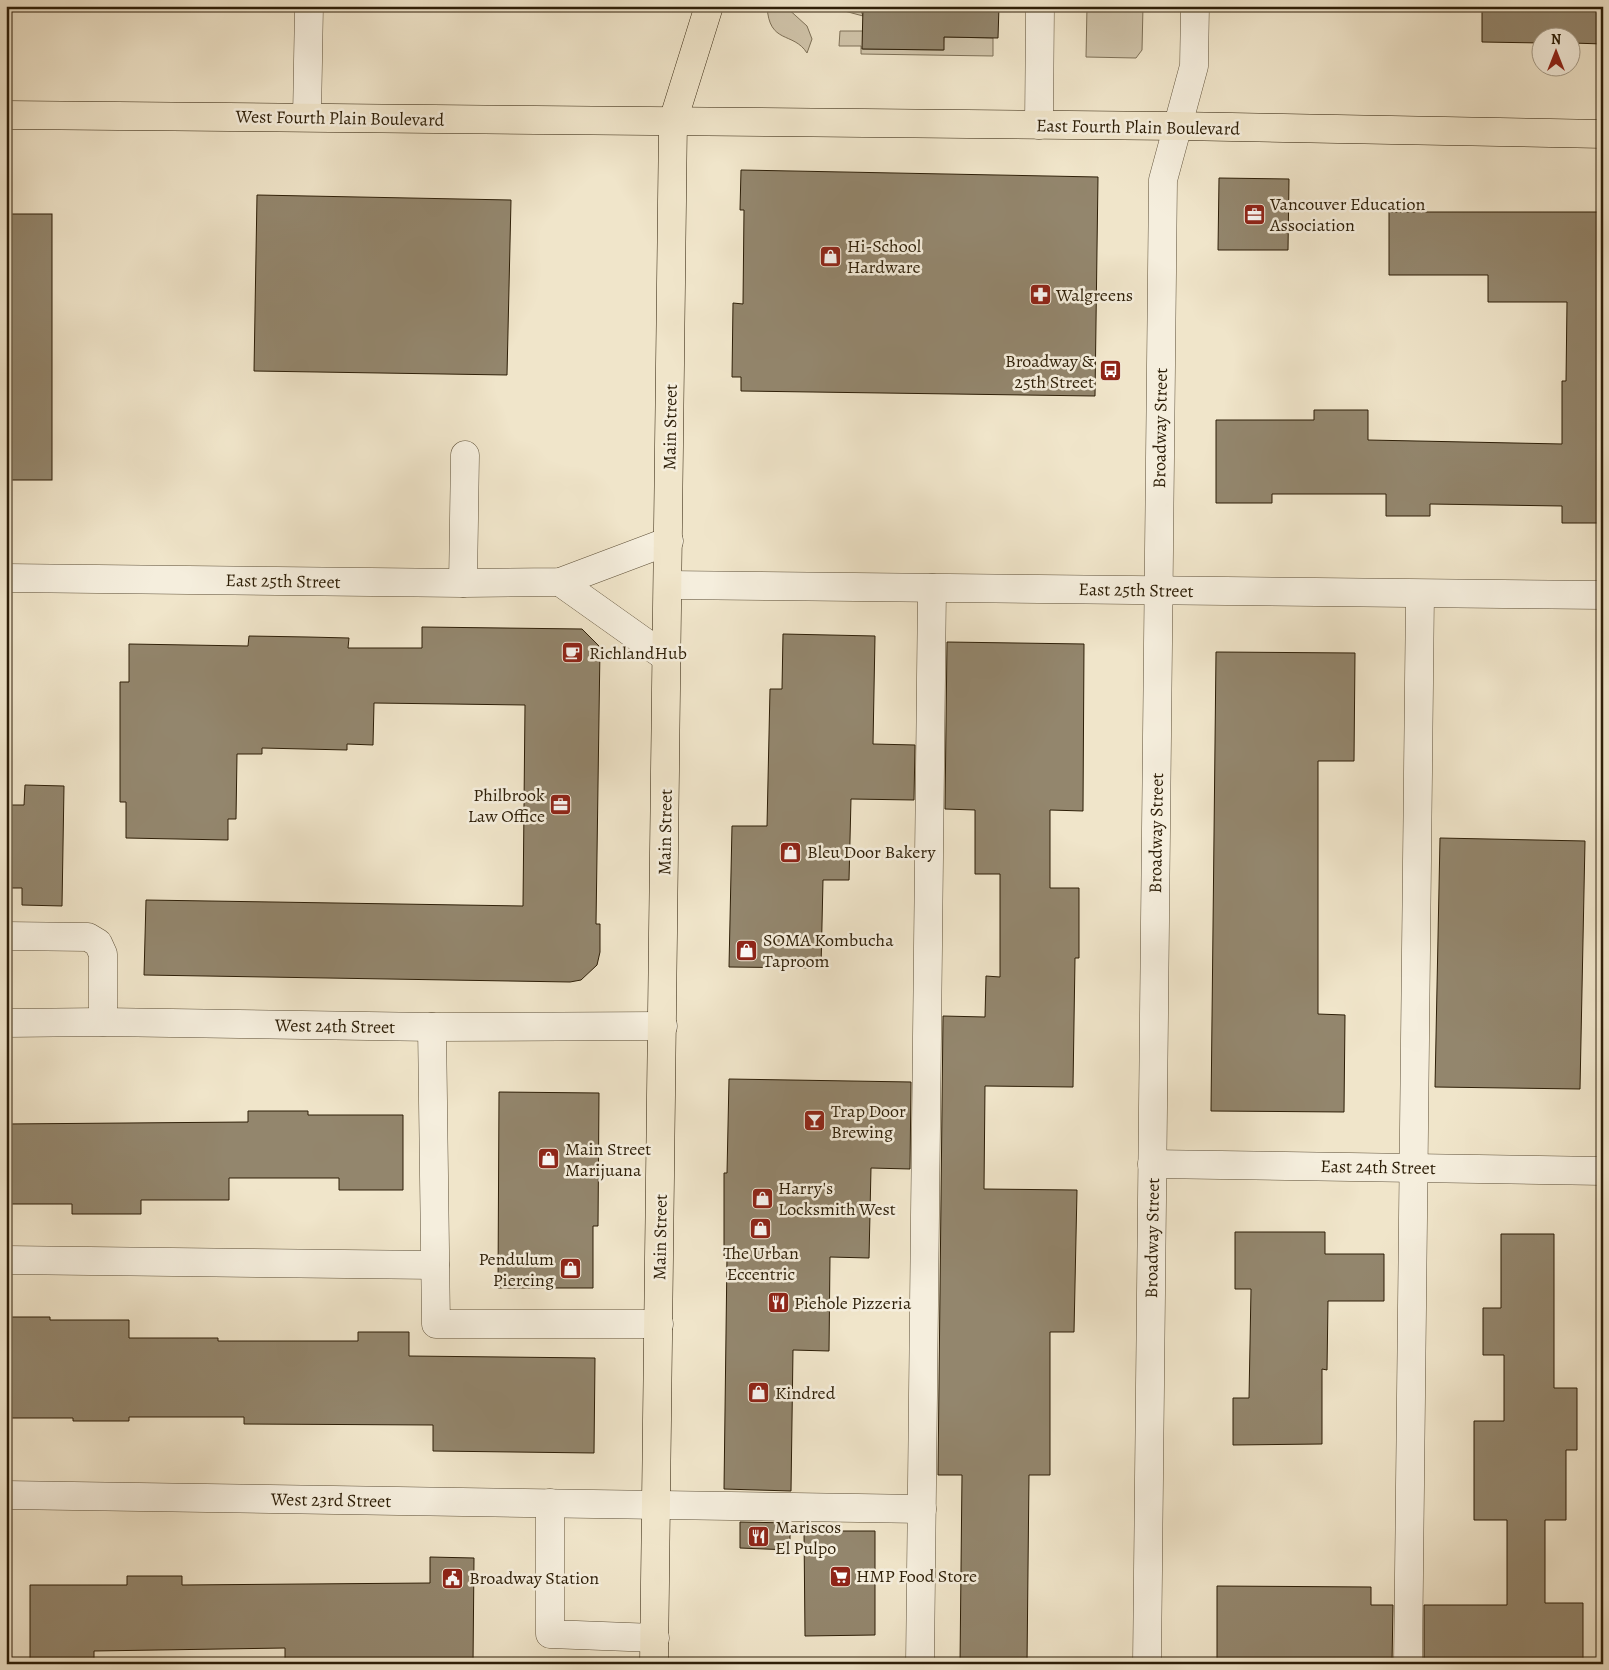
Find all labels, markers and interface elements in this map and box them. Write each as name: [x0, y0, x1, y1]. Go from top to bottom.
north arrow: [1532, 28, 1582, 78]
text: N: [1551, 30, 1561, 49]
street label: West Fourth Plain Boulevard: [234, 104, 445, 132]
street label: East Fourth Plain Boulevard: [1036, 113, 1240, 141]
place label: Vancouver Education Association: [1269, 192, 1426, 237]
office icon: Vancouver Education Association: [1242, 202, 1266, 226]
place label: Hi-School Hardware: [847, 234, 922, 279]
shop icon: Hi-School Hardware: [819, 244, 843, 268]
pharmacy icon: Walgreens: [1028, 283, 1052, 307]
place label: Walgreens: [1055, 283, 1133, 307]
place label: Broadway & 25th Street: [1005, 349, 1094, 394]
bus stop icon: Broadway & 25th Street: [1098, 359, 1122, 383]
street label: Broadway Street: [1147, 367, 1173, 489]
street label: Main Street: [657, 384, 683, 470]
street label: East 25th Street: [225, 568, 341, 594]
street label: East 25th Street: [1078, 577, 1194, 603]
cafe icon: RichlandHub: [561, 641, 585, 665]
place label: RichlandHub: [589, 641, 687, 665]
street label: Broadway Street: [1143, 772, 1169, 894]
place label: Philbrook Law Office: [468, 783, 545, 828]
street label: Main Street: [652, 789, 678, 875]
office icon: Philbrook Law Office: [549, 793, 573, 817]
shop icon: Bleu Door Bakery: [779, 840, 803, 864]
place label: Bleu Door Bakery: [807, 840, 936, 864]
place label: SOMA Kombucha Taproom: [763, 928, 894, 973]
shop icon: SOMA Kombucha Taproom: [735, 938, 759, 962]
street label: West 24th Street: [274, 1013, 395, 1039]
place label: Trap Door Brewing: [831, 1099, 906, 1144]
bar icon: Trap Door Brewing: [803, 1109, 827, 1133]
place label: Main Street Marijuana: [565, 1137, 651, 1182]
shop icon: Main Street Marijuana: [537, 1147, 561, 1171]
street label: East 24th Street: [1320, 1154, 1436, 1180]
place label: Harry's Locksmith West: [778, 1176, 896, 1221]
street label: Broadway Street: [1139, 1177, 1165, 1299]
shop icon: Harry's Locksmith West: [750, 1186, 774, 1210]
street label: Main Street: [647, 1194, 673, 1280]
shop icon: The Urban Eccentric: [749, 1216, 773, 1240]
place label: The Urban Eccentric: [723, 1241, 799, 1286]
place label: Pendulum Piercing: [478, 1247, 554, 1292]
shop icon: Pendulum Piercing: [558, 1257, 582, 1281]
restaurant icon: Piehole Pizzeria: [766, 1291, 790, 1315]
place label: Piehole Pizzeria: [794, 1291, 912, 1315]
shop icon: Kindred: [747, 1381, 771, 1405]
place label: Kindred: [775, 1381, 836, 1405]
street label: West 23rd Street: [270, 1487, 391, 1513]
place label: Mariscos El Pulpo: [775, 1515, 841, 1560]
restaurant icon: Mariscos El Pulpo: [747, 1525, 771, 1549]
supermarket icon: HMP Food Store: [828, 1564, 852, 1588]
place label: HMP Food Store: [856, 1564, 977, 1588]
public building icon: Broadway Station: [441, 1566, 465, 1590]
place label: Broadway Station: [469, 1566, 599, 1590]

